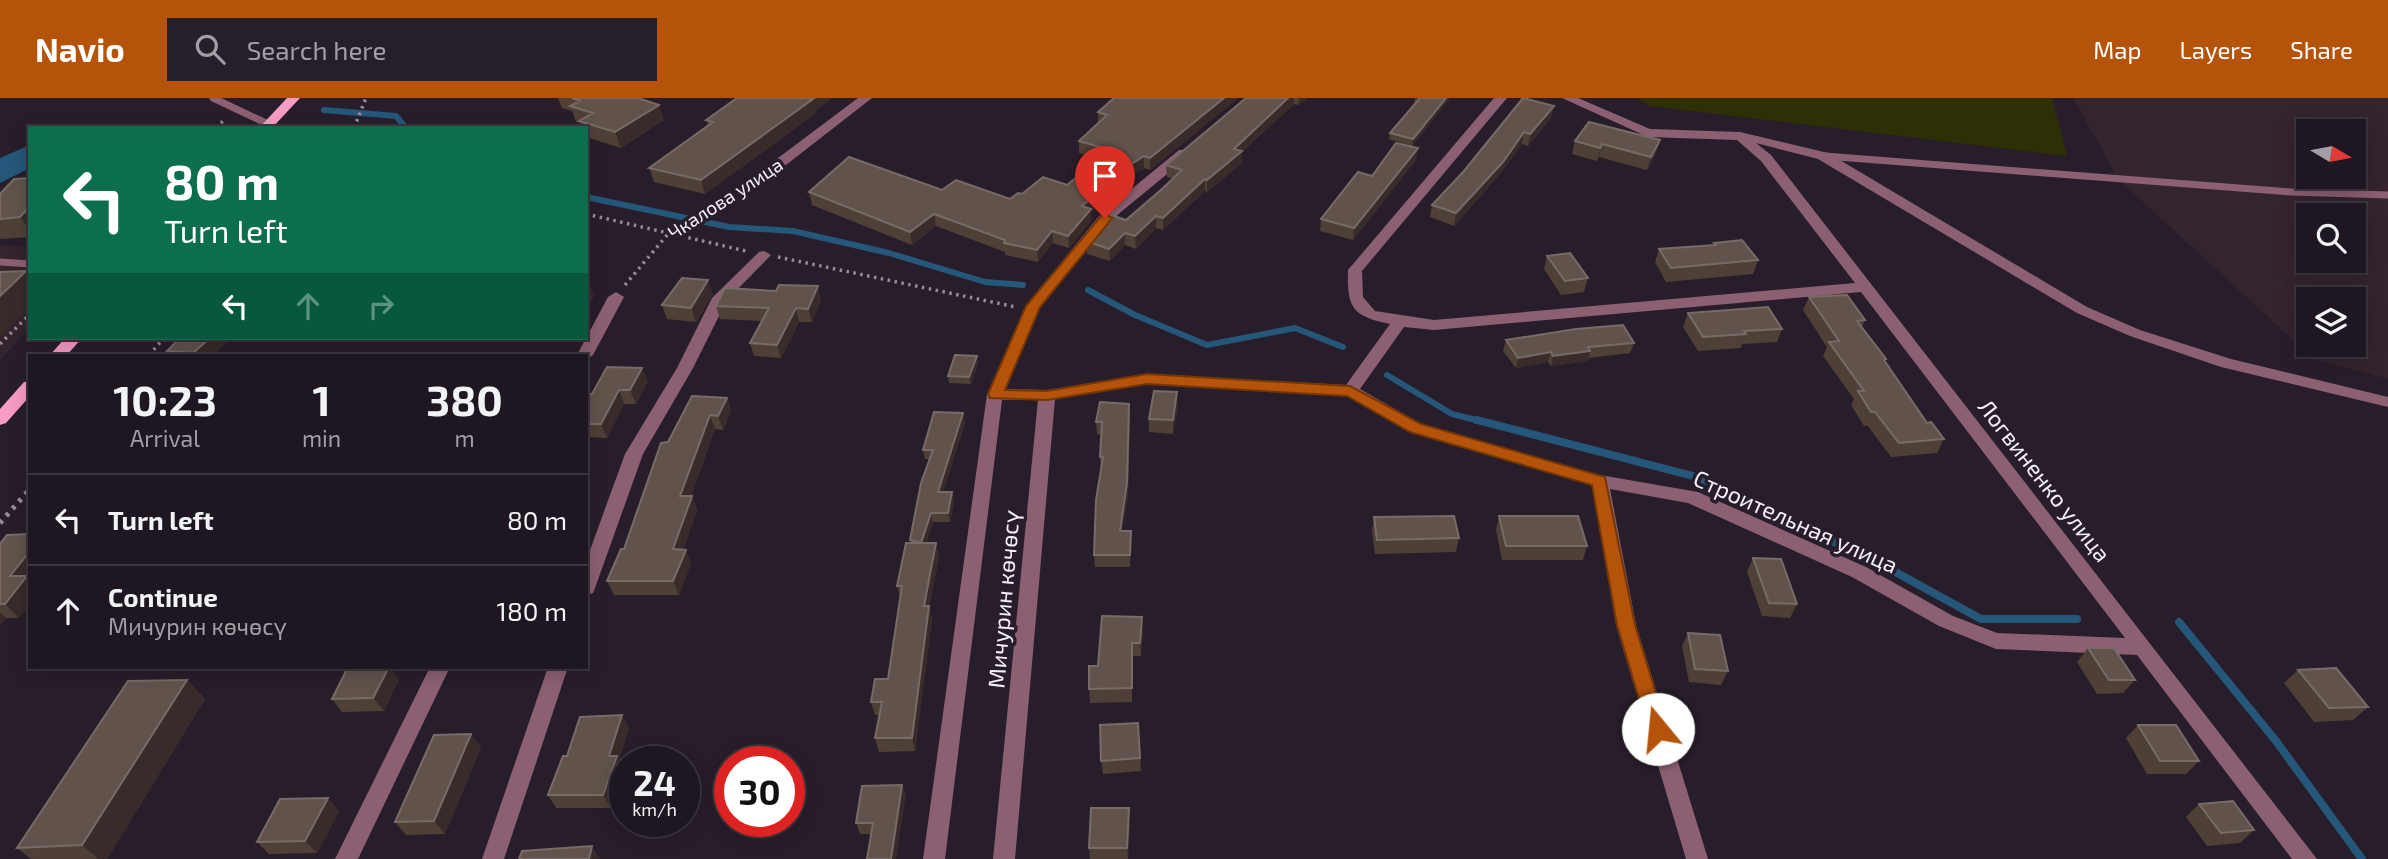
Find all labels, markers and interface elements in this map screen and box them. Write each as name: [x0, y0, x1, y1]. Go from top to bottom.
search box: [167, 18, 657, 81]
text: Navio: [35, 29, 125, 69]
icon: search: [191, 30, 229, 68]
text: Search here: [247, 34, 386, 65]
text: Map: [2093, 35, 2141, 64]
text: Layers: [2179, 35, 2252, 64]
text: Share: [2290, 35, 2353, 64]
north arrow: [2296, 119, 2366, 189]
map controls: [2296, 119, 2366, 357]
pin: [1075, 146, 1135, 218]
text: 80 m: [164, 151, 279, 210]
street label: Чкалова улица: [663, 152, 787, 245]
icon: left: [49, 154, 140, 245]
icon: arrive: [1086, 157, 1124, 195]
button: search: [2296, 203, 2366, 273]
text: Turn left: [164, 211, 288, 249]
icon: left: [216, 287, 254, 325]
icon: ahead: [289, 287, 327, 325]
icon: right: [362, 287, 400, 325]
button: layers: [2296, 287, 2366, 357]
text: 10:23: [113, 374, 217, 424]
text: 1: [313, 374, 331, 424]
text: 380: [426, 374, 503, 424]
street label: Логвиненко улица: [1972, 393, 2117, 568]
text: Arrival: [130, 424, 200, 452]
text: min: [302, 424, 341, 452]
text: m: [455, 424, 475, 452]
street label: Строительная улица: [1689, 463, 1902, 580]
icon: left: [49, 501, 87, 539]
text: Turn left: [108, 504, 214, 535]
text: 80 m: [507, 504, 567, 535]
street label: Мичурин көчөсү: [981, 509, 1026, 689]
text: Continue: [108, 581, 218, 612]
icon: ahead: [49, 592, 87, 630]
text: 180 m: [497, 595, 567, 626]
text: Мичурин көчөсү: [108, 612, 287, 640]
position arrow: [1621, 692, 1695, 766]
speed limit sign: 30: [714, 746, 805, 837]
text: 24: [633, 761, 676, 803]
text: km/h: [632, 798, 677, 820]

